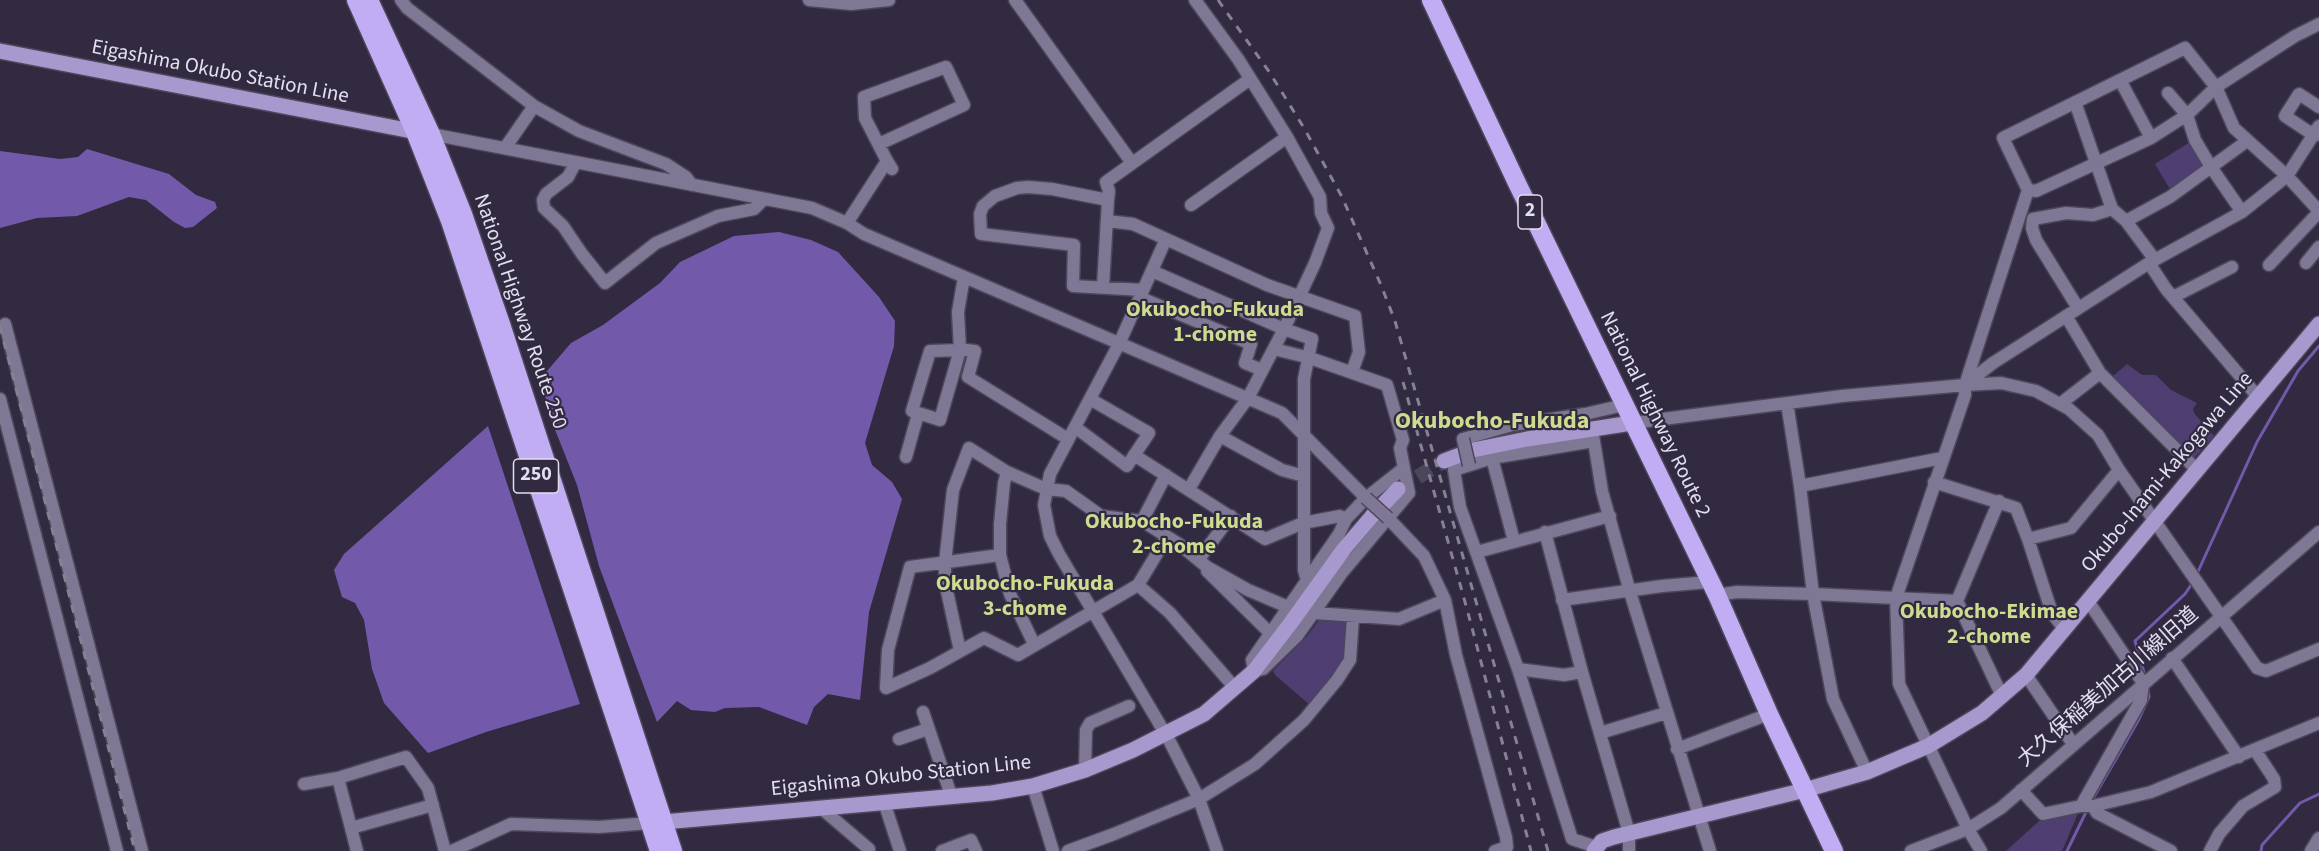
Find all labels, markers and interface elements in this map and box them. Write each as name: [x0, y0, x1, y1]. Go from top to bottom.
street label: Eigashima Okubo Station Line: [89, 36, 351, 110]
street label: National Highway Route 250: [467, 191, 571, 433]
road number: 2: [1518, 195, 1542, 229]
district label: Okubocho-Fukuda 1-chome: [1126, 298, 1304, 350]
street label: National Highway Route 2: [1593, 308, 1715, 522]
street label: Okubo-Inami-Kakogawa Line: [2077, 368, 2259, 578]
district label: Okubocho-Fukuda: [1395, 409, 1589, 437]
road number: 250: [514, 459, 558, 493]
district label: Okubocho-Fukuda 2-chome: [1085, 510, 1263, 562]
district label: Okubocho-Fukuda 3-chome: [936, 572, 1114, 624]
district label: Okubocho-Ekimae 2-chome: [1900, 600, 2078, 652]
street label: 大久保稲美加古川線旧道: [2014, 603, 2204, 773]
street label: Eigashima Okubo Station Line: [770, 751, 1032, 803]

